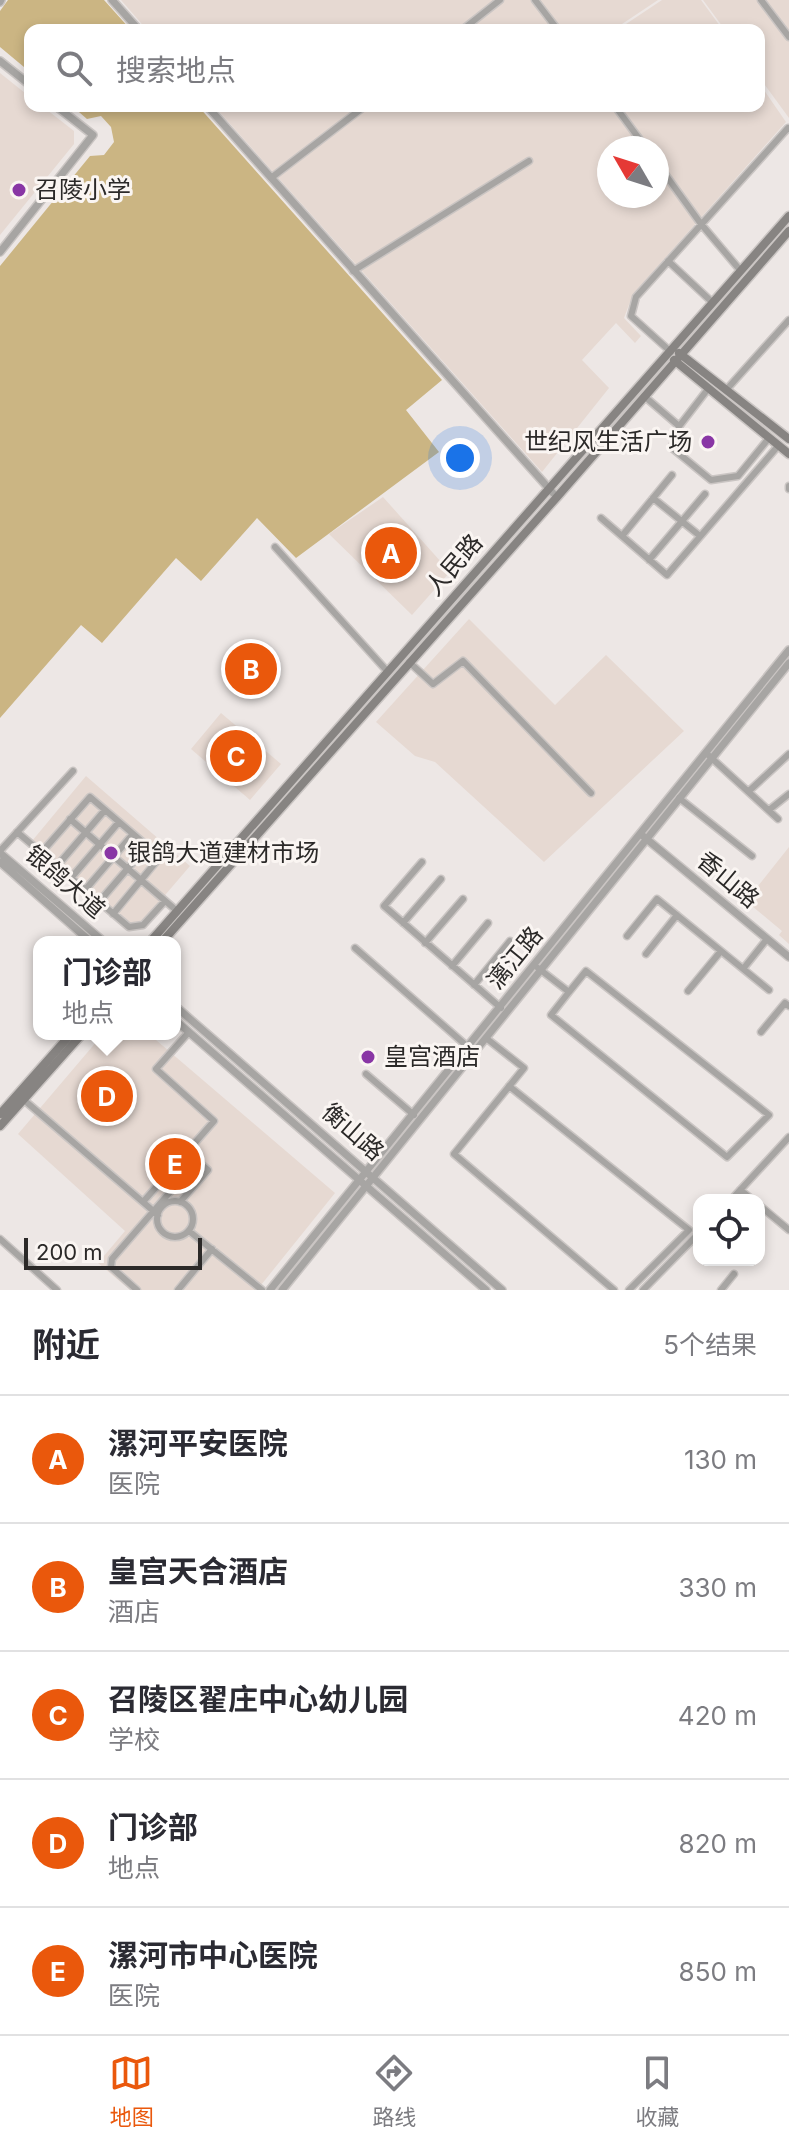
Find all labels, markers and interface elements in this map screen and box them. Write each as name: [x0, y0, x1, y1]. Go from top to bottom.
search box: [24, 24, 765, 112]
icon: search: [52, 46, 96, 90]
text: 搜索地点: [116, 52, 236, 88]
north arrow: [597, 136, 669, 208]
place label: 召陵小学: [35, 175, 131, 204]
marker: 召陵小学: [10, 181, 28, 199]
place label: 世纪风生活广场: [524, 427, 692, 456]
marker: 世纪风生活广场: [699, 433, 717, 451]
your location: [440, 438, 480, 478]
pin: A: [365, 523, 417, 583]
street label: 人民路: [419, 528, 488, 601]
pin: B: [225, 639, 277, 699]
pin: C: [210, 726, 262, 786]
place label: 银鸽大道建材市场: [127, 838, 319, 867]
street label: 银鸽大道: [20, 839, 111, 924]
marker: 银鸽大道建材市场: [102, 844, 120, 862]
street label: 香山路: [691, 845, 765, 914]
street label: 漓江路: [481, 921, 549, 995]
popup: [33, 936, 181, 1040]
text: 门诊部: [62, 954, 152, 990]
text: 地点: [62, 997, 114, 1028]
place label: 皇宫酒店: [384, 1042, 480, 1071]
marker: 皇宫酒店: [359, 1048, 377, 1066]
pin: D: [81, 1066, 133, 1126]
street label: 衡山路: [317, 1097, 390, 1166]
pin: E: [149, 1134, 201, 1194]
map controls: [693, 1194, 765, 1266]
button: locate: [693, 1194, 765, 1266]
scale bar: [24, 1234, 202, 1270]
text: 200 m: [36, 1239, 103, 1265]
text: 附近: [32, 1324, 100, 1365]
text: 5个结果: [663, 1329, 757, 1360]
text: 漯河平安医院: [108, 1425, 288, 1461]
text: A: [48, 1444, 68, 1475]
text: 130 m: [684, 1444, 757, 1475]
text: 医院: [108, 1468, 160, 1499]
text: 皇宫天合酒店: [108, 1553, 288, 1589]
text: B: [49, 1572, 67, 1603]
text: 330 m: [678, 1572, 757, 1603]
text: 酒店: [108, 1596, 160, 1627]
text: 召陵区翟庄中心幼儿园: [108, 1681, 408, 1717]
text: C: [48, 1700, 68, 1731]
text: 420 m: [678, 1700, 757, 1731]
text: 学校: [108, 1724, 160, 1755]
text: 门诊部: [108, 1809, 198, 1845]
text: D: [49, 1828, 67, 1859]
text: 820 m: [679, 1828, 757, 1859]
text: 地点: [108, 1852, 160, 1883]
text: 漯河市中心医院: [108, 1937, 318, 1973]
text: E: [50, 1956, 66, 1987]
text: 850 m: [679, 1956, 757, 1987]
text: 医院: [108, 1980, 160, 2011]
tab: 地图: [109, 2051, 154, 2131]
tab: 路线: [372, 2051, 417, 2131]
tab: 收藏: [635, 2051, 680, 2131]

